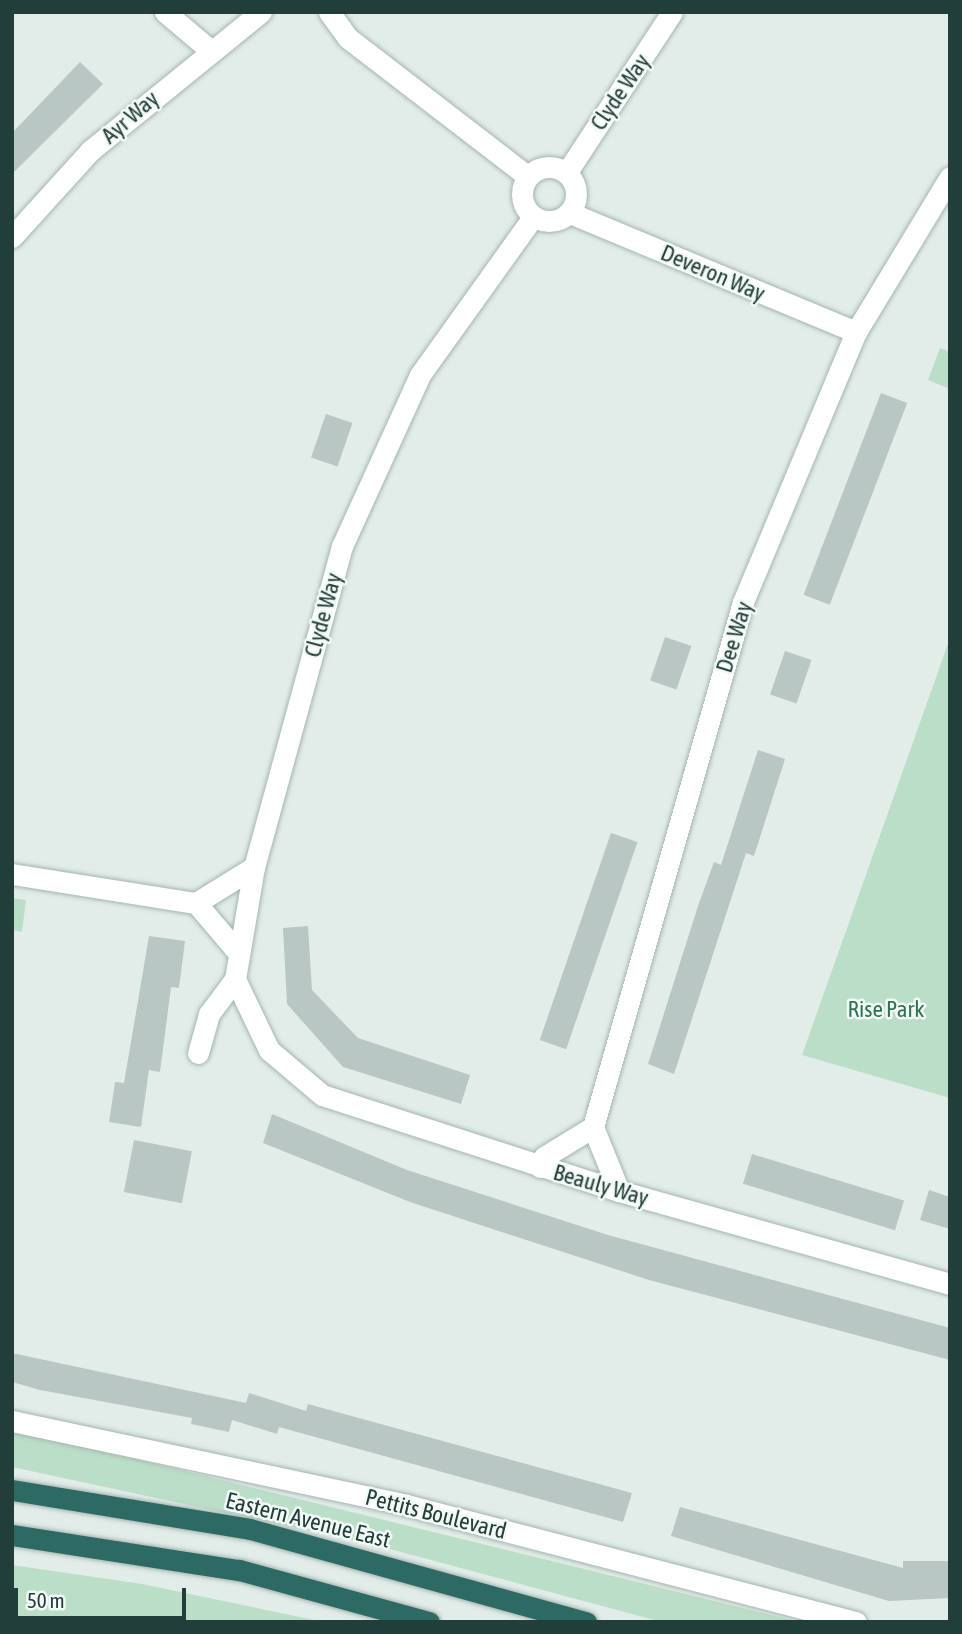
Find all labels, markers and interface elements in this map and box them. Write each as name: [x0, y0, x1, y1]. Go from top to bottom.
street label: Clyde Way: [584, 49, 656, 135]
street label: Ayr Way: [96, 85, 164, 149]
street label: Deveron Way: [657, 239, 769, 307]
street label: Clyde Way: [299, 570, 347, 660]
street label: Dee Way: [710, 598, 758, 676]
park label: Rise Park: [848, 995, 924, 1023]
street label: Beauly Way: [550, 1158, 652, 1212]
street label: Pettits Boulevard: [363, 1483, 509, 1545]
street label: Eastern Avenue East: [223, 1486, 393, 1554]
scale bar: [18, 1574, 189, 1618]
text: 50 m: [27, 1588, 65, 1612]

